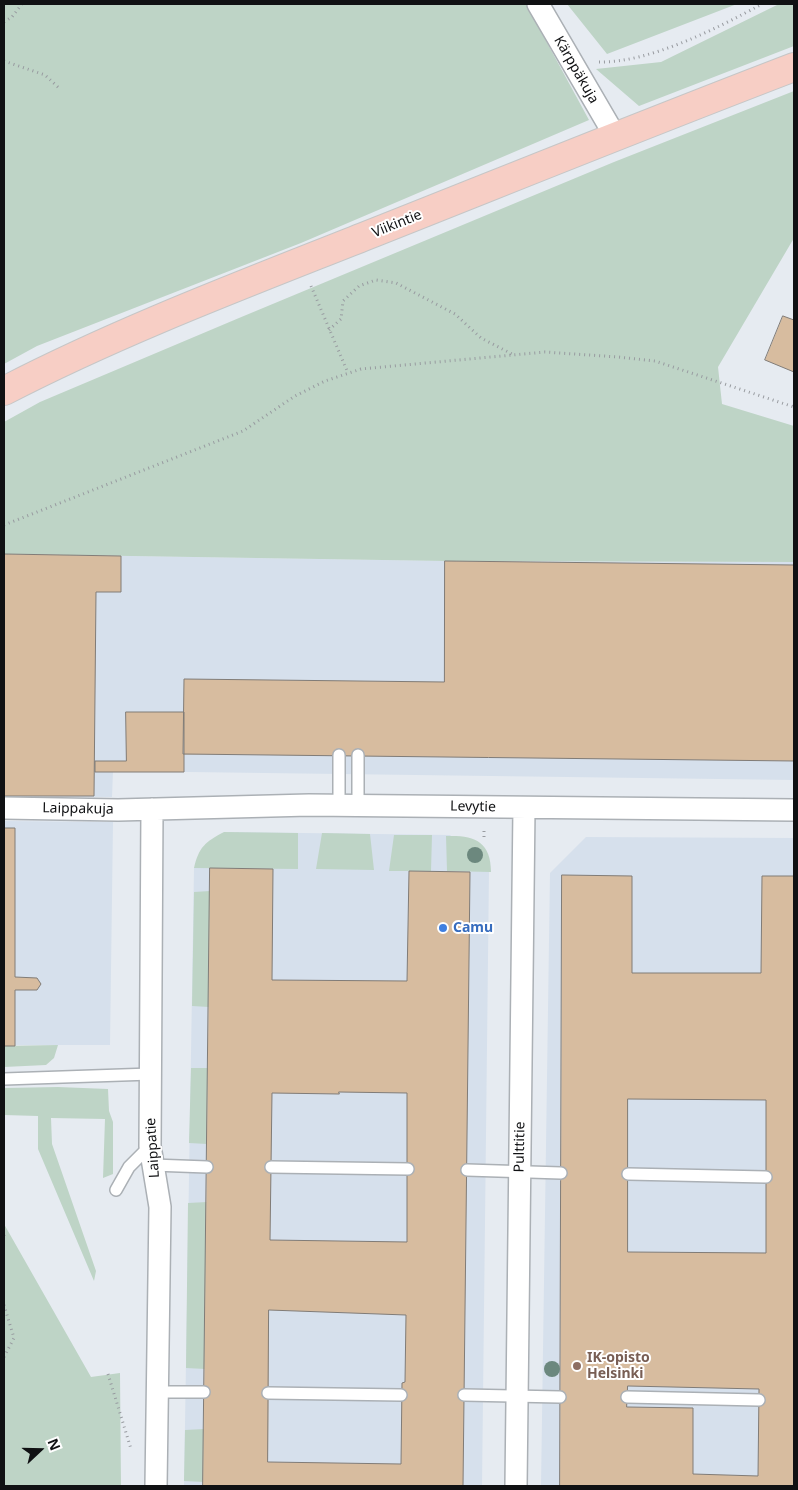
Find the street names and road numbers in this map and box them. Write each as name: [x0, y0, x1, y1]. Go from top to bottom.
street label: Kärppäkuja: [550, 33, 602, 107]
street label: Viikintie: [370, 206, 424, 242]
street label: Levytie: [450, 798, 496, 816]
street label: Laippakuja: [42, 800, 114, 818]
street label: Laippatie: [143, 1117, 163, 1179]
street label: Pulttitie: [511, 1121, 529, 1173]

